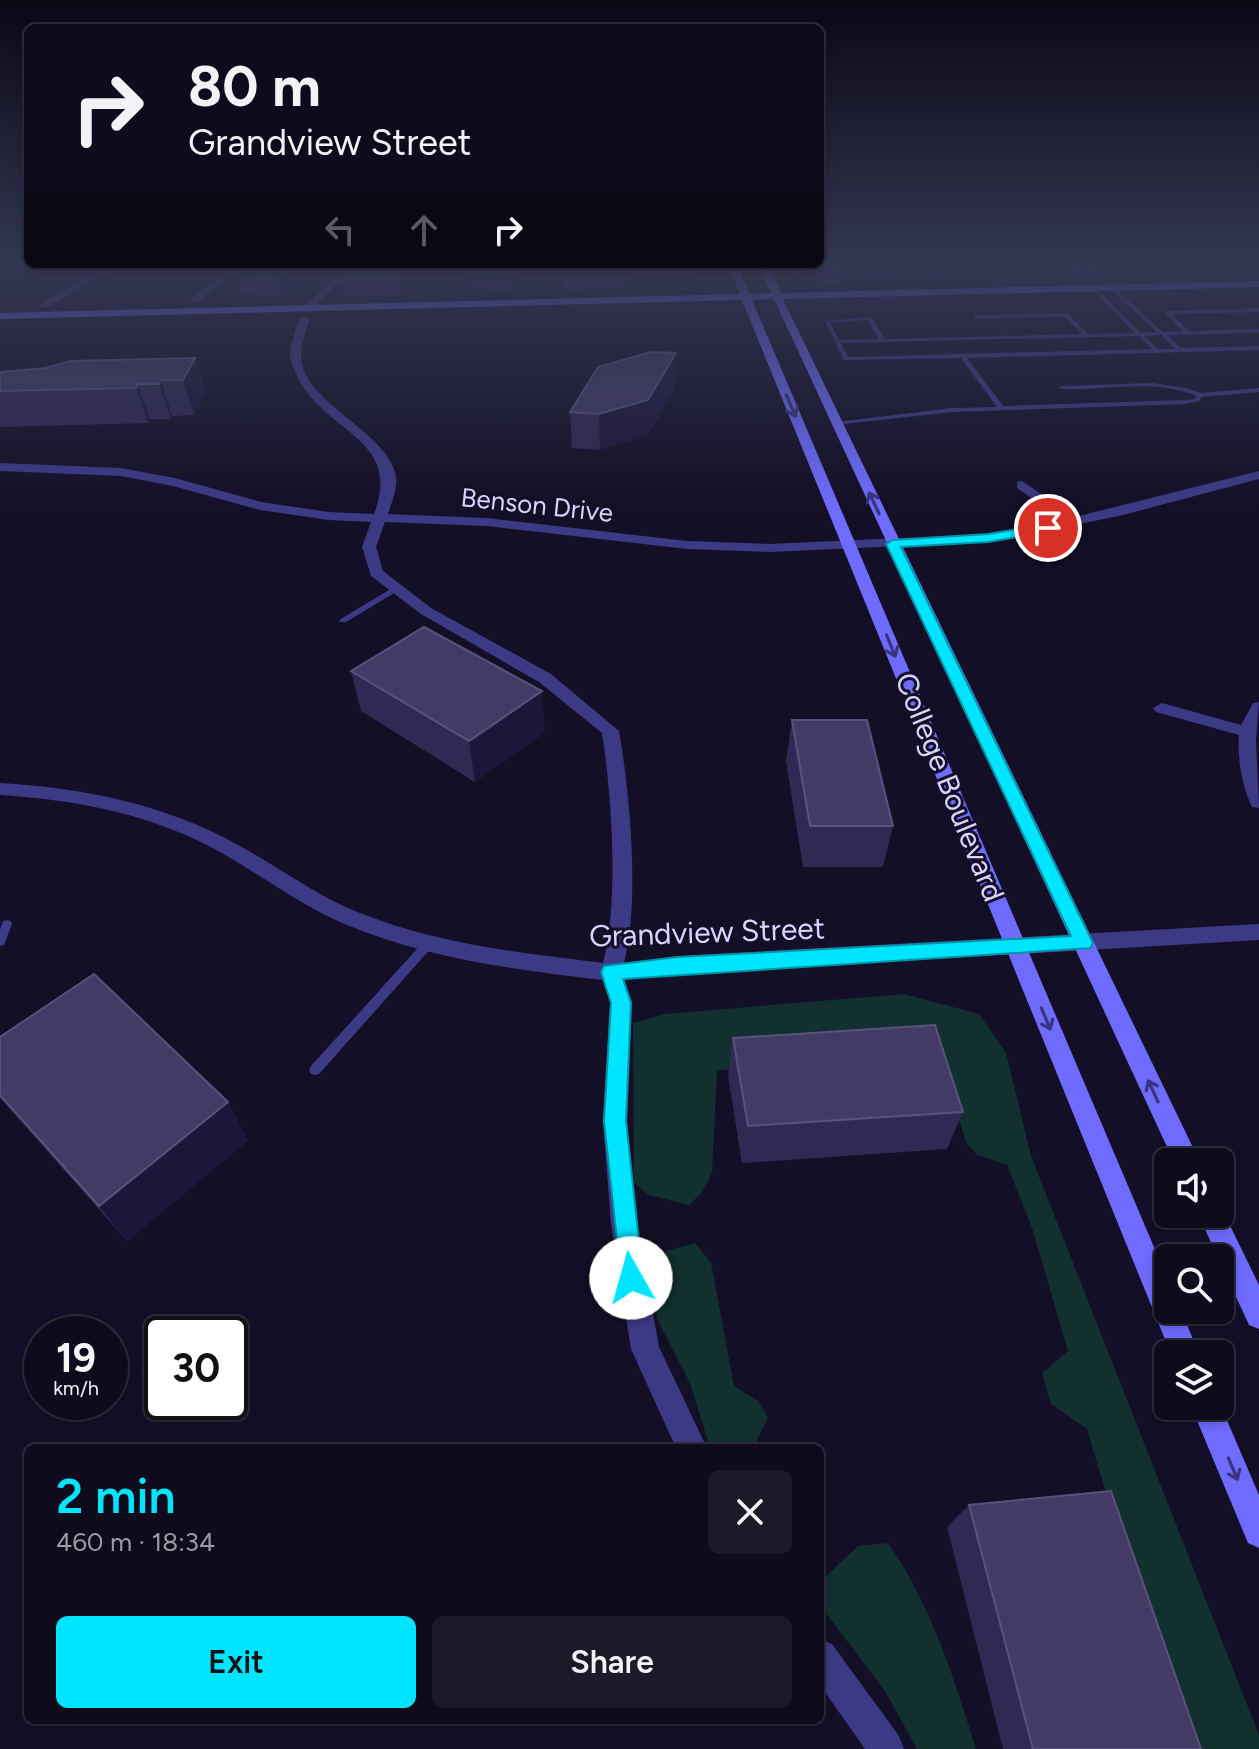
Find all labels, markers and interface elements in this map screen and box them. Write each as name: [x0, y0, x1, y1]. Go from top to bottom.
text: 80 m: [188, 53, 321, 120]
icon: right: [56, 56, 160, 160]
text: Grandview Street: [188, 121, 471, 164]
icon: left: [318, 208, 362, 252]
icon: ahead: [402, 208, 446, 252]
icon: right: [486, 208, 530, 252]
one-way arrow: [785, 393, 800, 418]
street label: Benson Drive: [459, 481, 615, 529]
one-way arrow: [866, 491, 881, 515]
pin: [1014, 494, 1082, 562]
icon: arrive: [1026, 506, 1070, 550]
one-way arrow: [885, 633, 900, 658]
street label: College Boulevard: [887, 667, 1013, 907]
street label: Grandview Street: [588, 909, 826, 955]
one-way arrow: [1039, 1006, 1054, 1031]
one-way arrow: [1145, 1080, 1160, 1104]
map controls: [1154, 1148, 1234, 1420]
button: sound: [1154, 1148, 1234, 1228]
position arrow: [589, 1236, 673, 1320]
button: search: [1154, 1244, 1234, 1324]
speed limit sign: 30: [144, 1316, 248, 1420]
text: 19: [56, 1334, 96, 1382]
button: layers: [1154, 1340, 1234, 1420]
text: km/h: [53, 1376, 99, 1400]
one-way arrow: [1226, 1456, 1241, 1481]
text: 2 min: [56, 1467, 176, 1525]
button: close: [708, 1470, 792, 1554]
text: 460 m · 18:34: [56, 1526, 215, 1558]
button: Exit: [56, 1616, 416, 1708]
button: Share: [432, 1616, 792, 1708]

